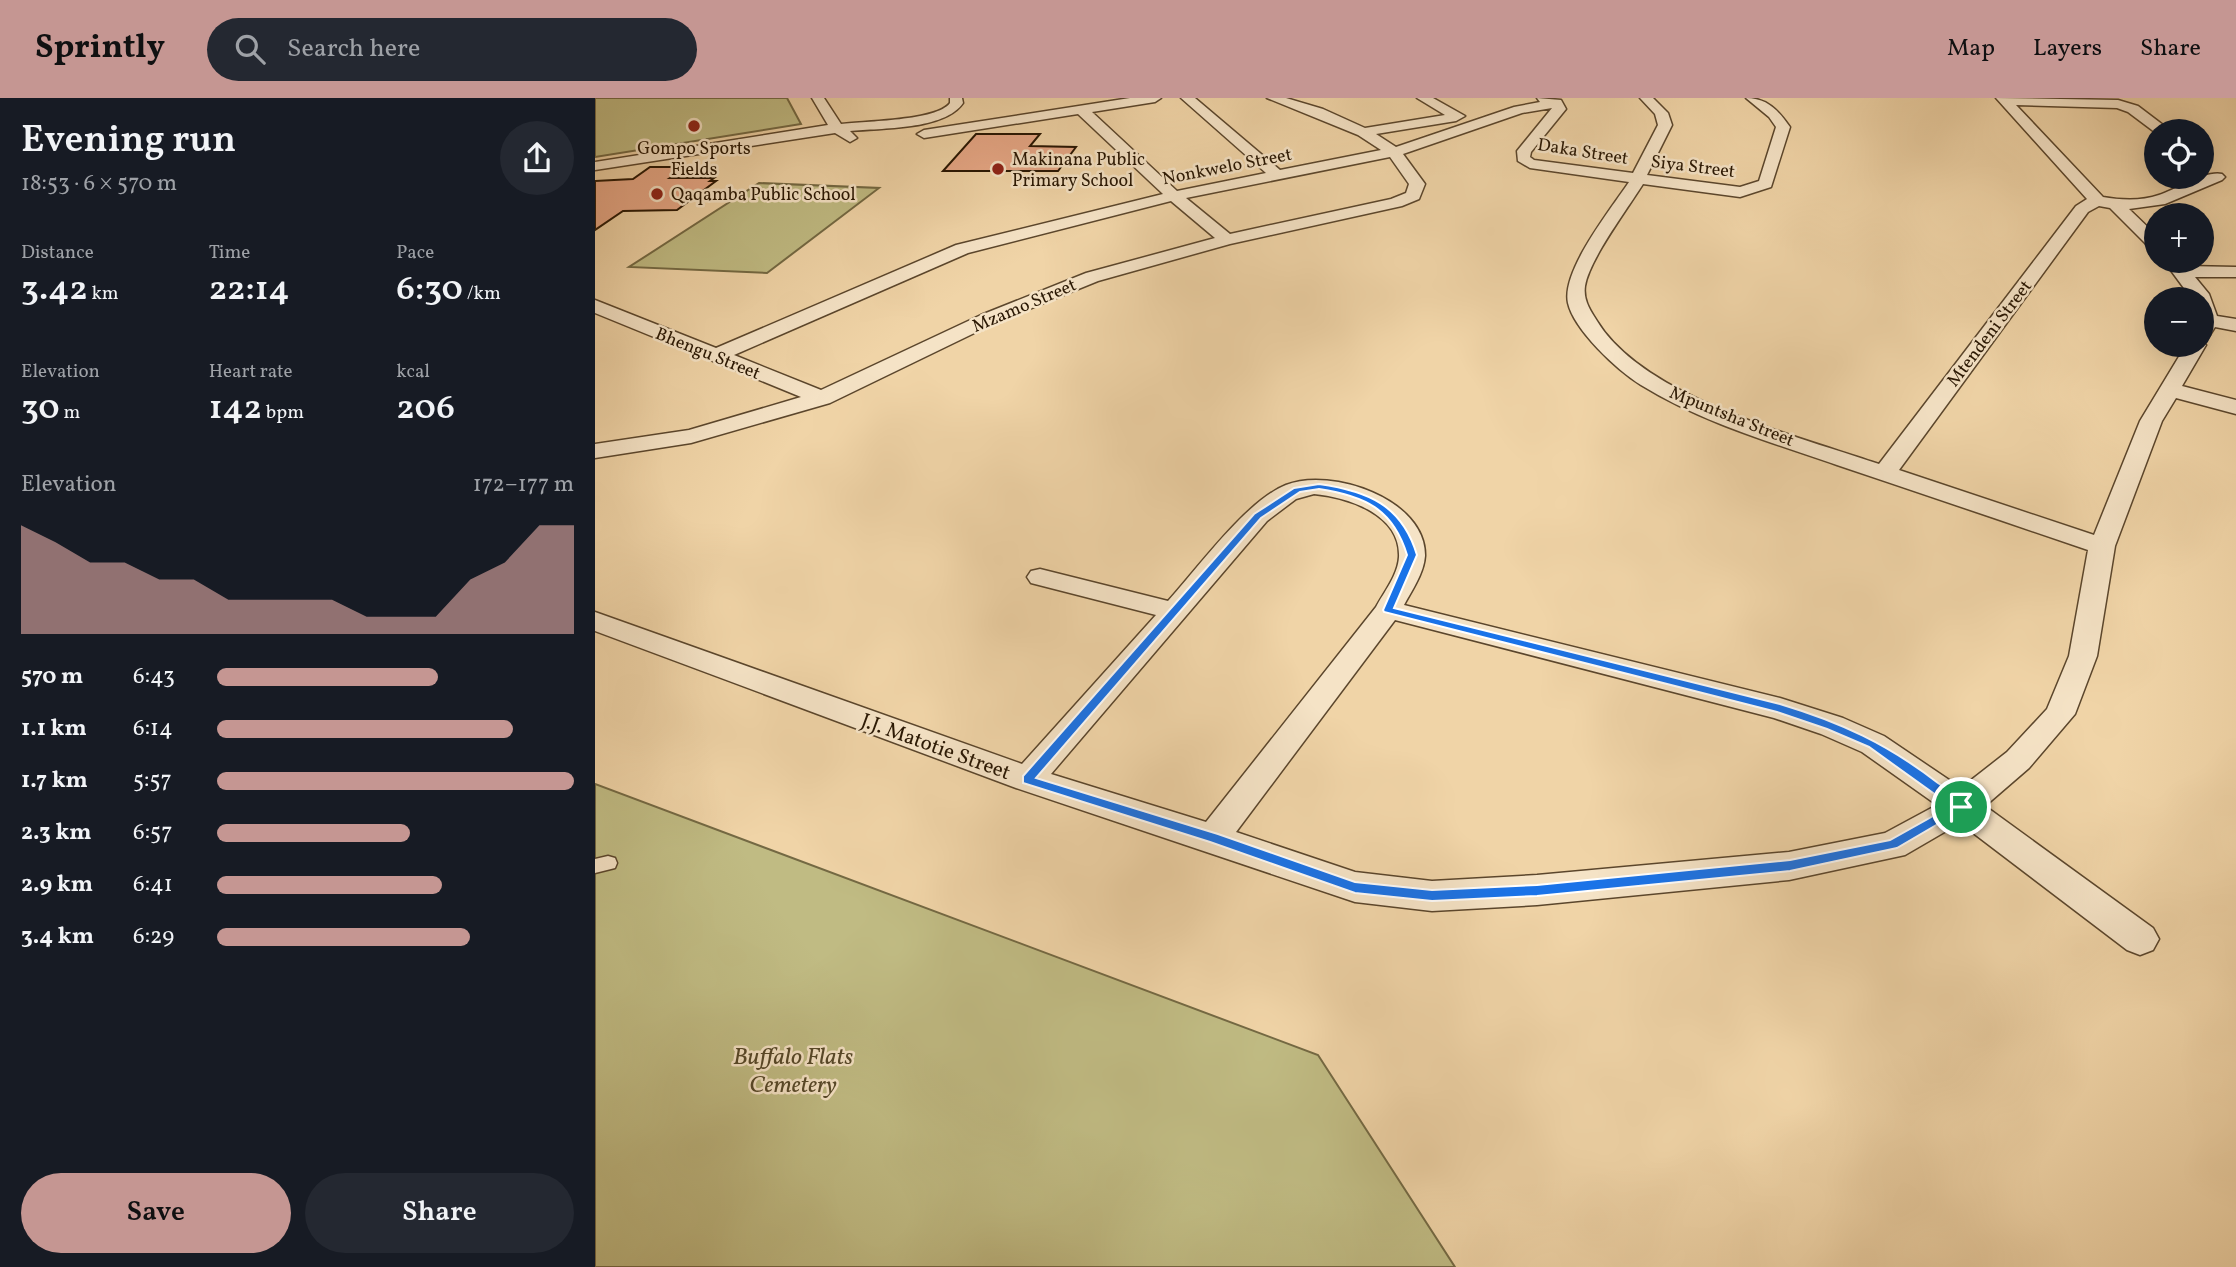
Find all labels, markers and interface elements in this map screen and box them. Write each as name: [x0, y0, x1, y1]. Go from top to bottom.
search box: [207, 18, 697, 81]
text: Sprintly: [35, 26, 165, 72]
icon: search: [231, 30, 269, 68]
text: Search here: [287, 31, 420, 67]
text: Map: [1947, 32, 1995, 66]
text: Layers: [2033, 32, 2102, 66]
text: Share: [2140, 32, 2201, 66]
text: Evening run: [21, 115, 236, 168]
marker: Gompo Sports Fields: [686, 118, 702, 134]
map controls: [2144, 119, 2214, 357]
button: locate: [2144, 119, 2214, 189]
button: share: [500, 121, 574, 195]
street label: Daka Street: [1536, 133, 1630, 172]
place label: Gompo Sports Fields: [637, 137, 751, 183]
street label: Nonkwelo Street: [1160, 143, 1294, 192]
place label: Makinana Public Primary School: [1012, 148, 1145, 194]
street label: Siya Street: [1649, 150, 1736, 185]
marker: Makinana Public Primary School: [990, 161, 1006, 177]
text: 18:53 · 6 × 570 m: [21, 168, 177, 200]
place label: Qaqamba Public School: [671, 183, 856, 208]
marker: Qaqamba Public School: [649, 186, 665, 202]
button: +: [2144, 203, 2214, 273]
text: Distance: [21, 240, 94, 266]
text: Time: [209, 240, 250, 266]
text: Pace: [396, 240, 434, 266]
text: 3.42: [21, 266, 88, 314]
text: 22:14: [209, 266, 290, 314]
text: 6:30: [396, 266, 463, 314]
street label: Mzamo Street: [969, 273, 1081, 340]
street label: Mtendeni Street: [1942, 275, 2039, 392]
text: km: [88, 281, 119, 307]
text: /km: [463, 281, 501, 307]
button: −: [2144, 287, 2214, 357]
street label: Bhengu Street: [651, 322, 764, 387]
text: Elevation: [21, 359, 100, 385]
text: Heart rate: [209, 359, 293, 385]
text: kcal: [396, 359, 430, 385]
street label: Mpuntsha Street: [1665, 381, 1798, 454]
text: 30: [21, 385, 60, 433]
text: 142: [209, 385, 262, 433]
text: 206: [396, 385, 455, 433]
text: m: [60, 400, 80, 426]
text: bpm: [262, 400, 304, 426]
text: Elevation: [21, 469, 117, 501]
text: 172–177 m: [473, 469, 574, 501]
text: 570 m: [21, 661, 83, 693]
text: 6:43: [133, 661, 175, 693]
street label: J.J. Matotie Street: [857, 707, 1014, 788]
text: 1.1 km: [21, 713, 87, 745]
text: 6:14: [133, 713, 173, 745]
text: 1.7 km: [21, 765, 88, 797]
text: 5:57: [133, 765, 172, 797]
pin: [1931, 777, 1991, 837]
icon: arrive: [1942, 788, 1980, 826]
text: 2.3 km: [21, 817, 92, 849]
text: 6:57: [133, 817, 172, 849]
text: 2.9 km: [21, 869, 93, 901]
text: 6:41: [133, 869, 173, 901]
text: 3.4 km: [21, 921, 94, 953]
text: 6:29: [133, 921, 174, 953]
park label: Buffalo Flats Cemetery: [733, 1041, 853, 1103]
button: Save: [21, 1173, 291, 1253]
button: Share: [305, 1173, 574, 1253]

